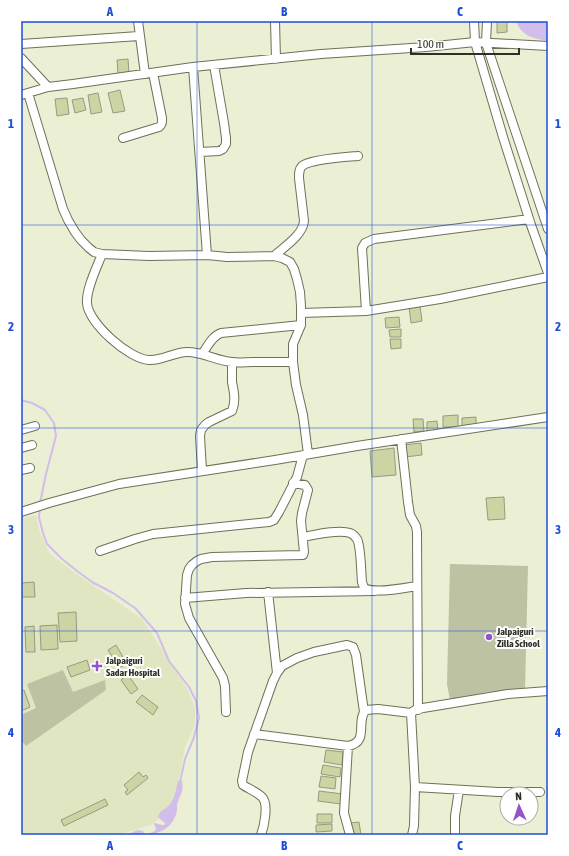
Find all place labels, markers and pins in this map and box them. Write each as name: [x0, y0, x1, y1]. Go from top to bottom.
place label: Jalpaiguri Zilla School: [496, 626, 540, 649]
marker: Jalpaiguri Zilla School: [484, 632, 494, 642]
place label: Jalpaiguri Sadar Hospital: [105, 655, 160, 678]
marker: Jalpaiguri Sadar Hospital: [91, 660, 103, 672]

